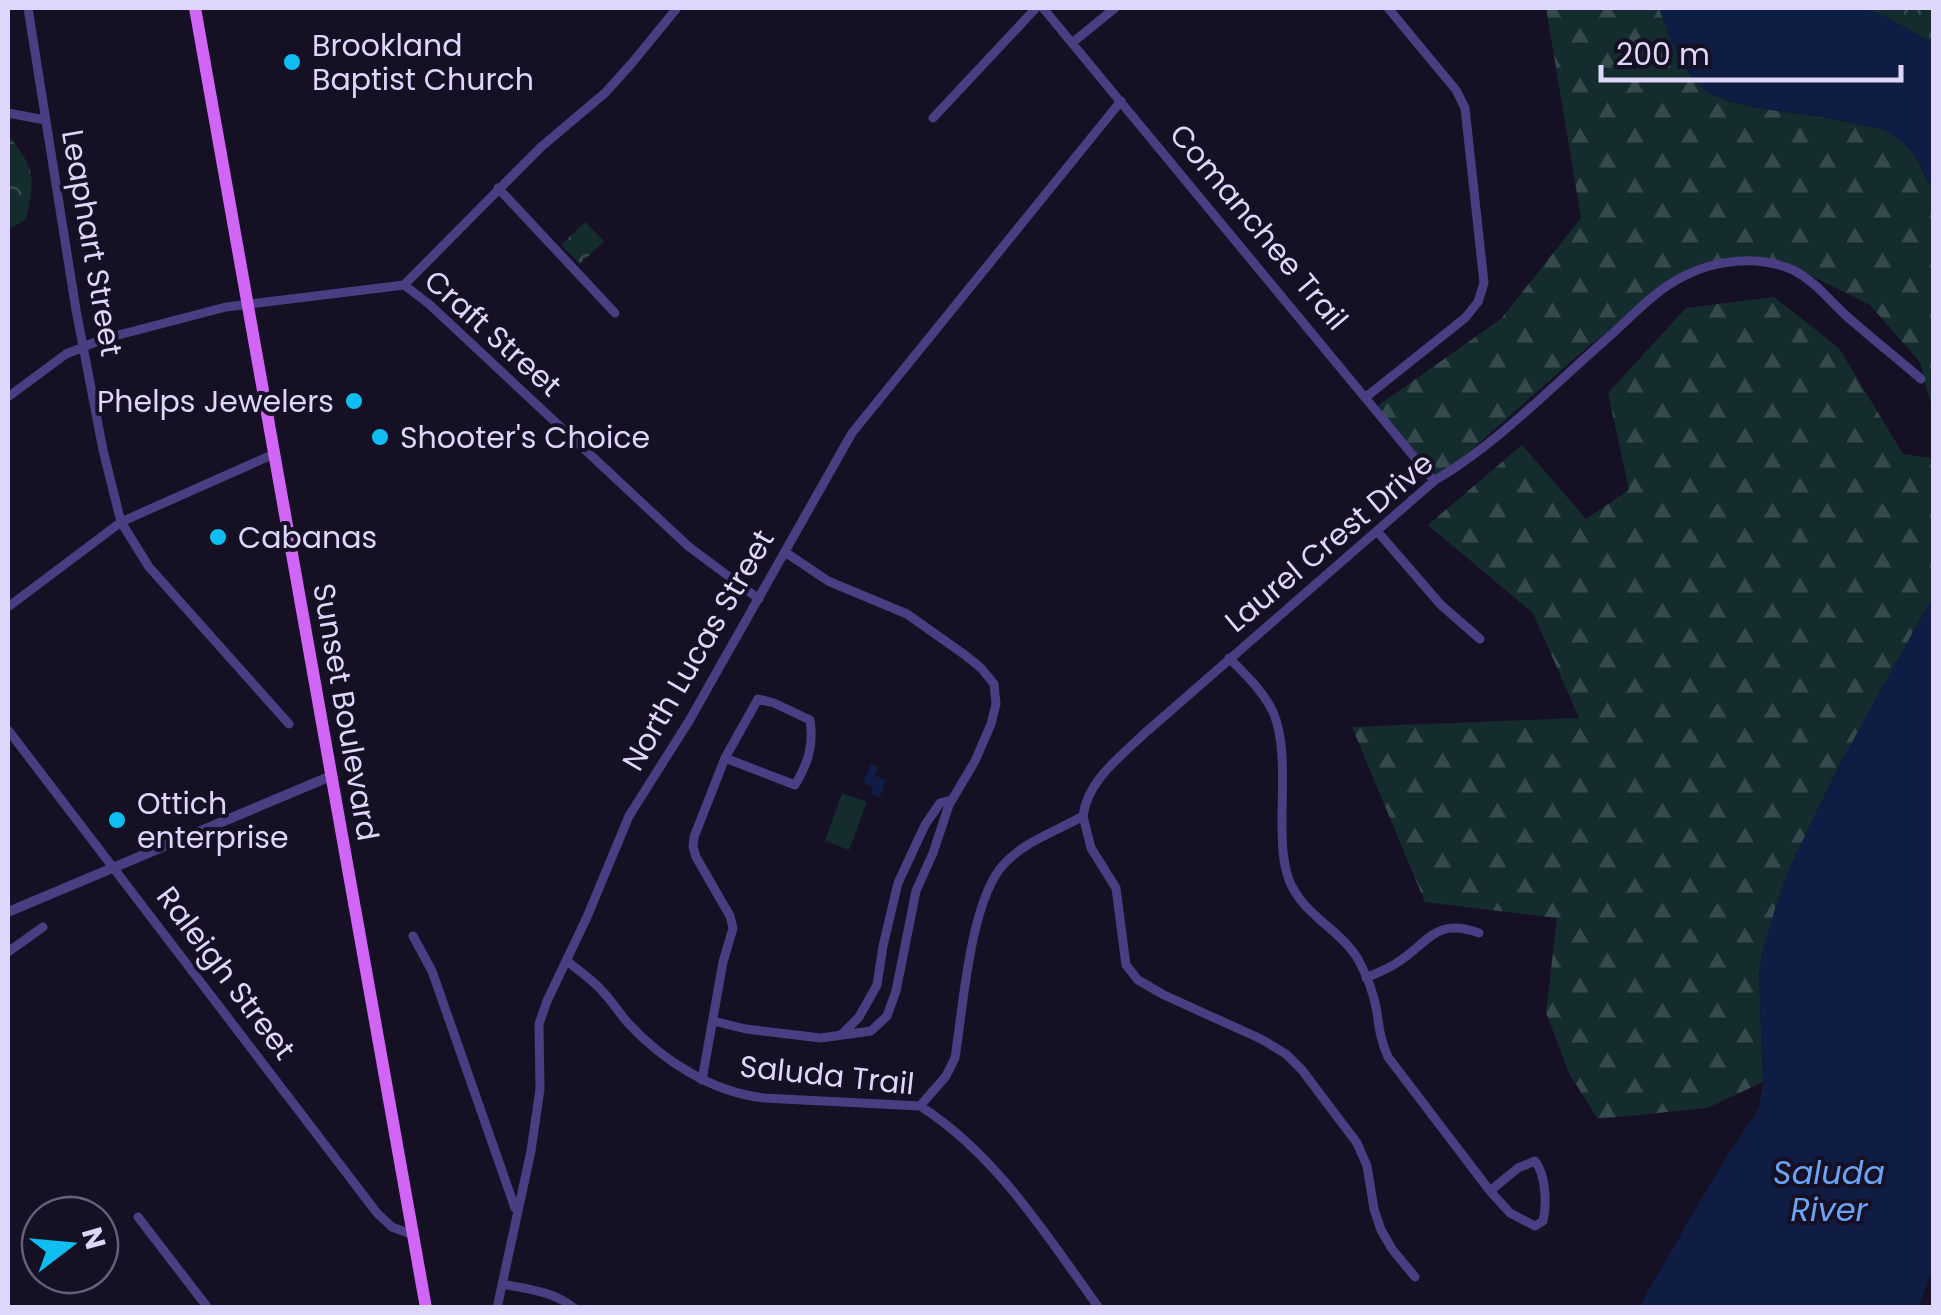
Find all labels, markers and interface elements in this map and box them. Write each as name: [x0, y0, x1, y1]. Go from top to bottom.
scale bar: [1601, 20, 1901, 82]
place label: Brookland Baptist Church: [312, 24, 534, 101]
text: 200 m: [1616, 33, 1710, 76]
marker: Brookland Baptist Church: [281, 51, 303, 73]
street label: Comanchee Trail: [1160, 114, 1358, 340]
street label: Leaphart Street: [51, 126, 133, 360]
street label: Craft Street: [415, 260, 571, 406]
place label: Phelps Jewelers: [97, 380, 334, 423]
marker: Phelps Jewelers: [343, 390, 365, 412]
place label: Shooter's Choice: [400, 416, 650, 459]
marker: Shooter's Choice: [369, 426, 391, 448]
street label: Laurel Crest Drive: [1215, 442, 1443, 642]
place label: Cabanas: [238, 516, 377, 559]
street label: North Lucas Street: [611, 522, 785, 778]
marker: Cabanas: [207, 526, 229, 548]
street label: Sunset Boulevard: [302, 580, 390, 844]
place label: Ottich enterprise: [137, 782, 289, 859]
marker: Ottich enterprise: [106, 809, 128, 831]
street label: Raleigh Street: [146, 877, 306, 1069]
street label: Saluda Trail: [737, 1044, 917, 1106]
water label: Saluda River: [1773, 1150, 1885, 1232]
north arrow: [20, 1195, 120, 1295]
text: N: [72, 1223, 115, 1254]

